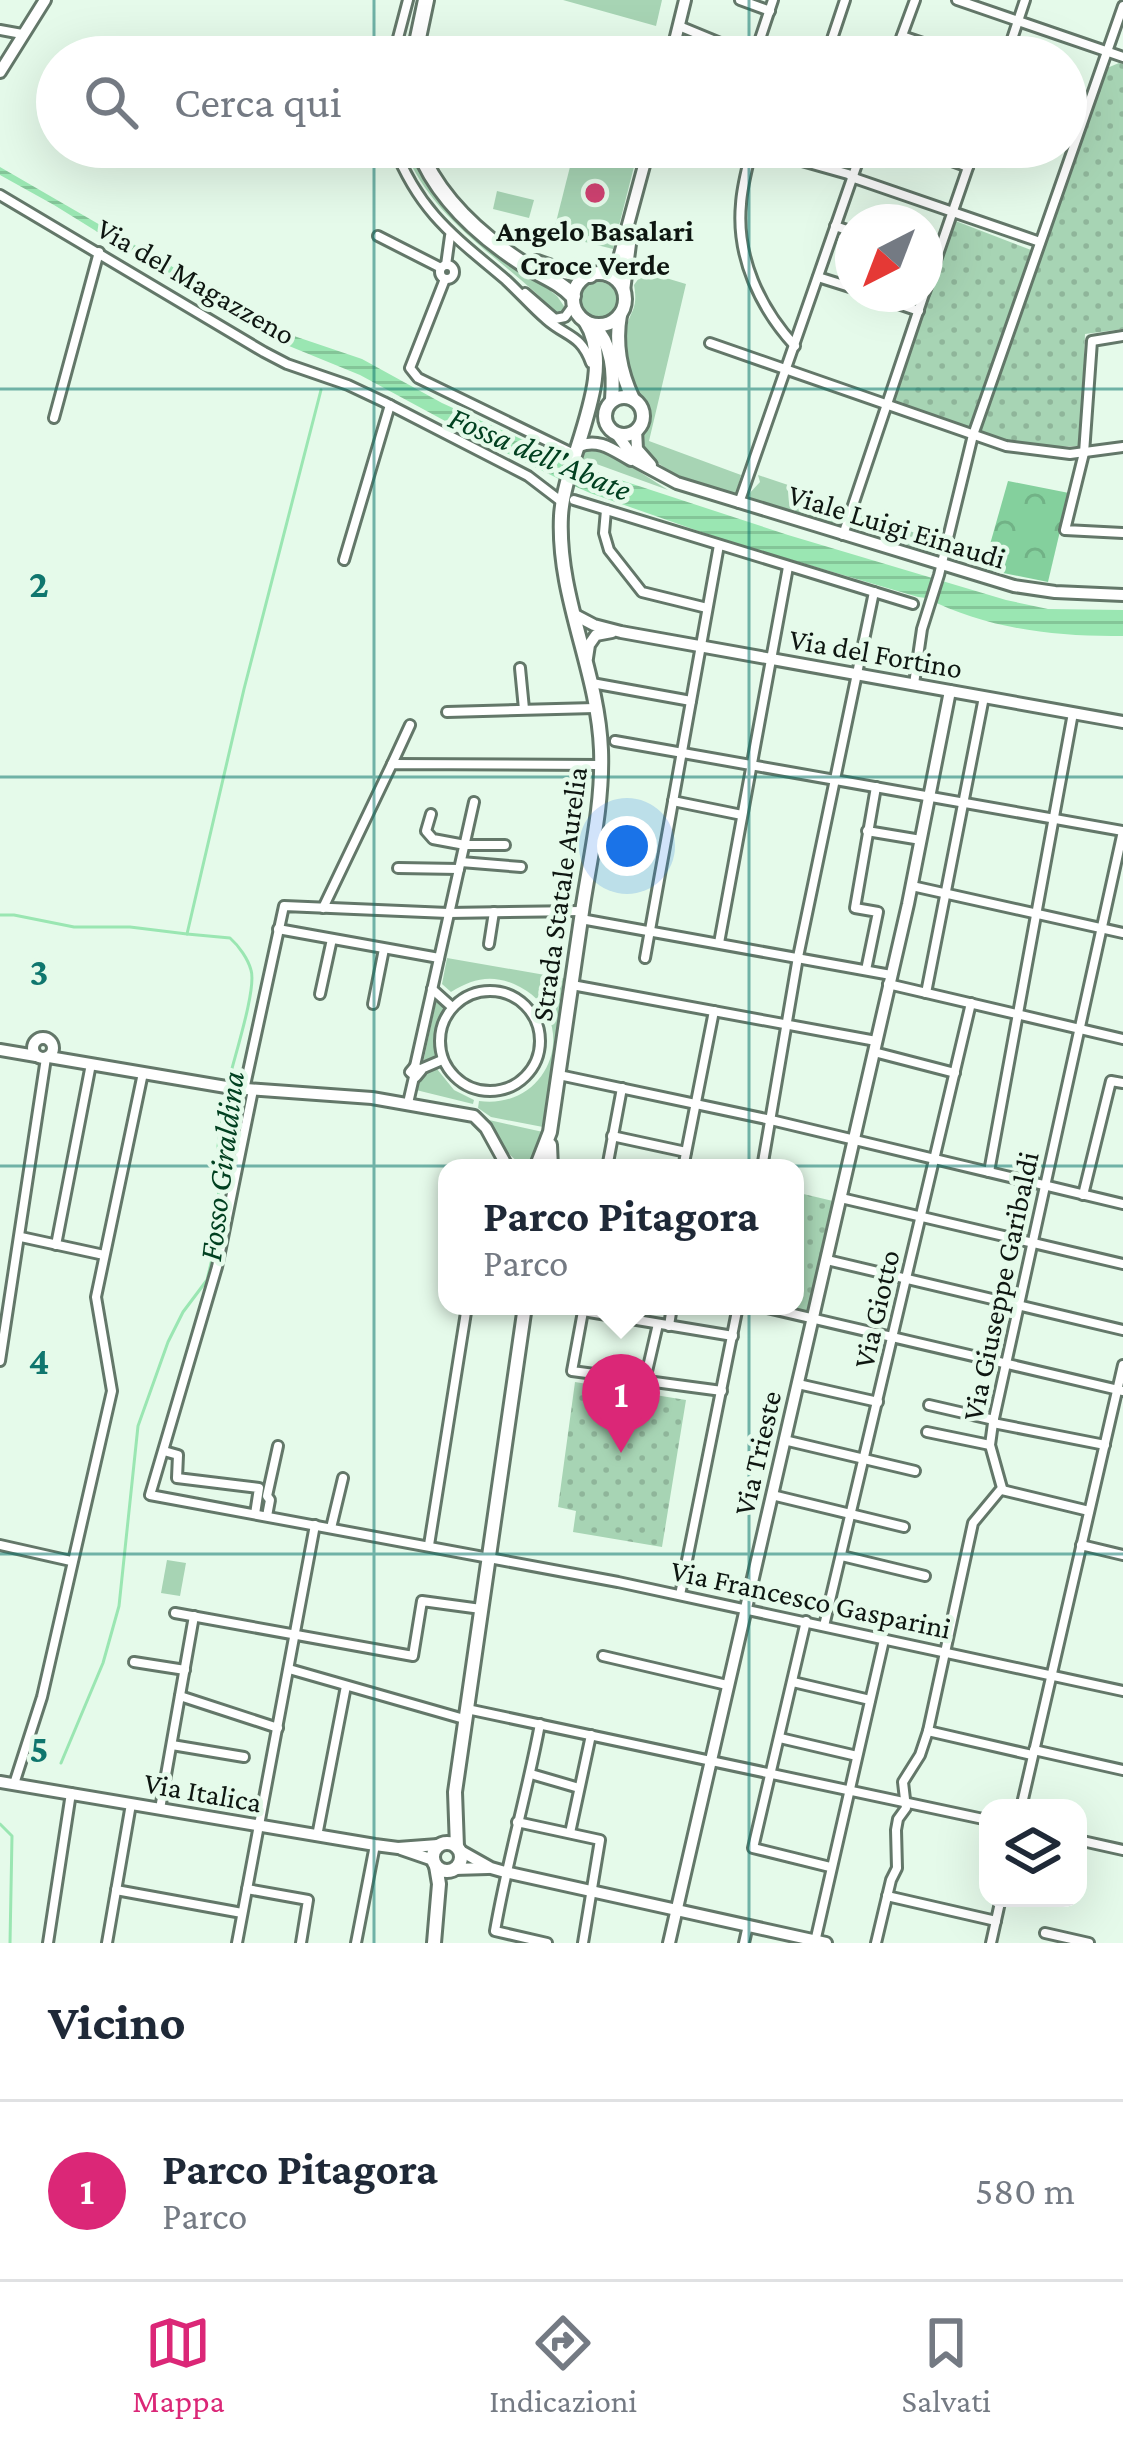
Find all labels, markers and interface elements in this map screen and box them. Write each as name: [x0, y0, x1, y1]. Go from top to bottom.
search box: [36, 36, 1087, 168]
icon: search: [78, 69, 144, 135]
text: Cerca qui: [174, 77, 342, 127]
marker: Angelo Basalari Croce Verde: [582, 180, 608, 206]
north arrow: [835, 204, 943, 312]
street label: Via del Magazzeno: [91, 211, 301, 352]
place label: Angelo Basalari Croce Verde: [495, 214, 694, 281]
water label: Fossa dell'Abate: [443, 398, 637, 508]
street label: Viale Luigi Einaudi: [784, 477, 1010, 576]
text: 2: [29, 562, 49, 605]
street label: Via del Fortino: [787, 622, 965, 684]
street label: Strada Statale Aurelia: [525, 764, 593, 1023]
your location: [597, 816, 657, 876]
text: 3: [29, 950, 49, 993]
water label: Fosso Giraldina: [191, 1069, 251, 1263]
street label: Via Giuseppe Garibaldi: [955, 1148, 1046, 1424]
popup: [438, 1159, 804, 1315]
text: Parco Pitagora: [483, 1191, 759, 1241]
text: Parco: [483, 1241, 568, 1284]
street label: Via Giotto: [846, 1247, 906, 1371]
text: 4: [28, 1339, 50, 1382]
pin: 1: [582, 1354, 660, 1453]
street label: Via Trieste: [727, 1388, 787, 1518]
street label: Via Francesco Gasparini: [668, 1553, 954, 1646]
text: 5: [29, 1727, 49, 1770]
street label: Via Italica: [142, 1765, 264, 1819]
map controls: [979, 1799, 1087, 1907]
button: layers: [979, 1799, 1087, 1907]
text: Vicino: [48, 1993, 186, 2050]
text: Parco Pitagora: [162, 2144, 438, 2194]
text: 1: [80, 2169, 94, 2212]
text: 580 m: [975, 2169, 1075, 2212]
text: Parco: [162, 2194, 247, 2237]
tab: Mappa: [132, 2310, 225, 2419]
tab: Indicazioni: [489, 2310, 637, 2419]
tab: Salvati: [902, 2310, 991, 2419]

